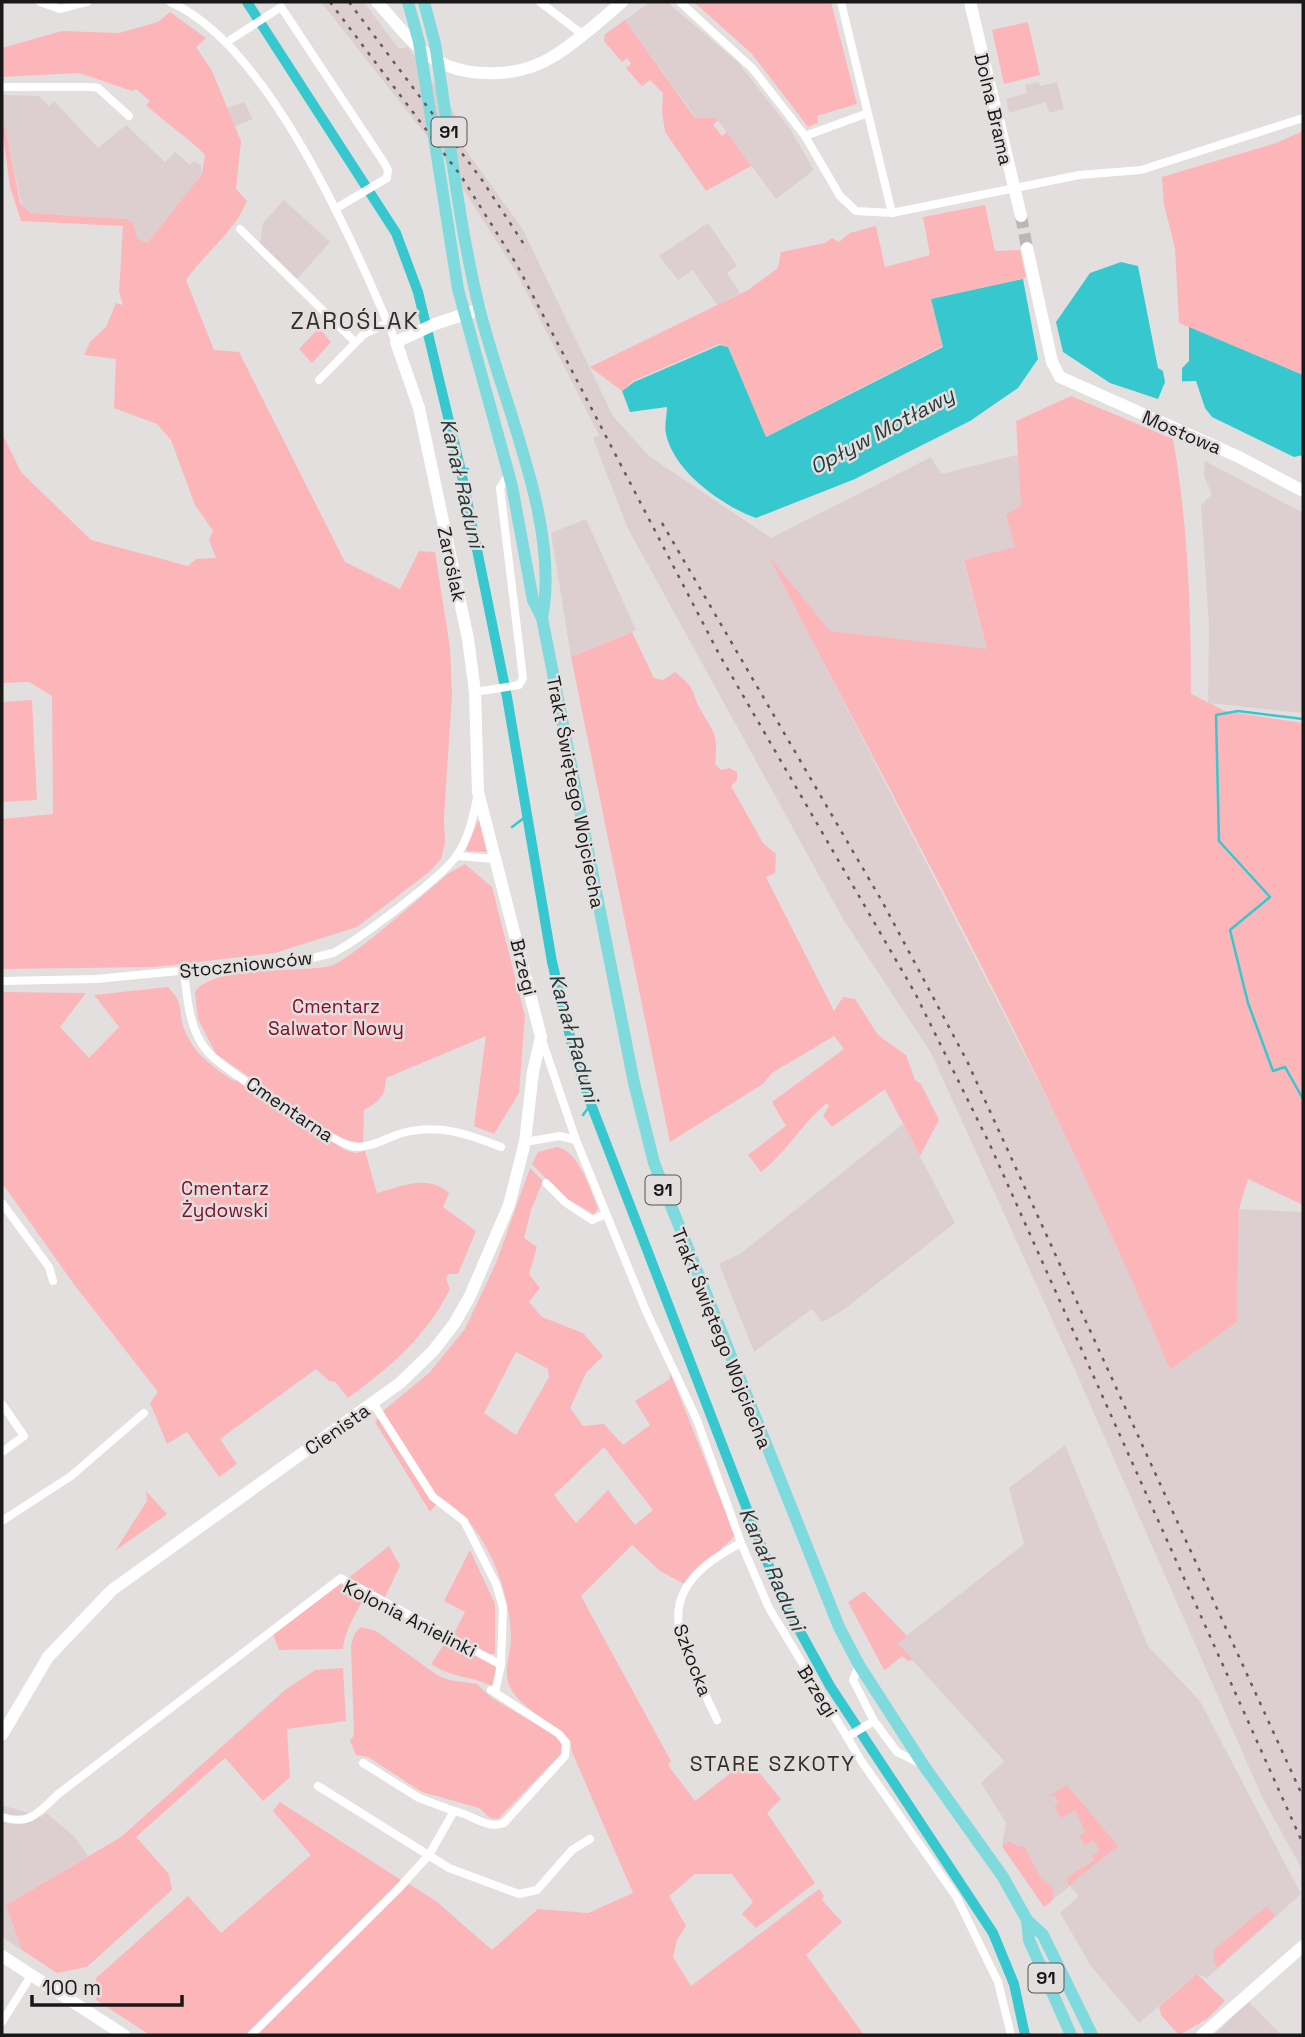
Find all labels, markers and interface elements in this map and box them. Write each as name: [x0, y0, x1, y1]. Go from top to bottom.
street label: Dolna Brama: [969, 51, 1019, 168]
road number: 91: [432, 118, 466, 146]
district label: ZAROŚLAK: [291, 306, 419, 336]
water label: Opływ Motławy: [805, 381, 960, 480]
street label: Mostowa: [1138, 405, 1225, 460]
water label: Kanał Raduni: [434, 415, 491, 553]
street label: Zaroślak: [431, 524, 472, 604]
street label: Trakt Świętego Wojciecha: [541, 674, 610, 910]
street label: Brzegi: [504, 936, 543, 998]
street label: Stoczniowców: [178, 945, 314, 984]
water label: Kanał Raduni: [543, 971, 606, 1108]
park label: Cmentarz Salwator Nowy: [268, 994, 404, 1041]
street label: Cmentarna: [241, 1071, 338, 1148]
park label: Cmentarz Żydowski: [181, 1176, 269, 1223]
road number: 91: [646, 1176, 680, 1204]
street label: Trakt Świętego Wojciecha: [666, 1224, 777, 1452]
street label: Cienista: [300, 1398, 375, 1461]
water label: Kanał Raduni: [733, 1503, 813, 1637]
street label: Kolonia Anielinki: [339, 1574, 481, 1663]
street label: Szkocka: [667, 1621, 718, 1700]
street label: Brzegi: [792, 1660, 843, 1722]
district label: STARE SZKOTY: [690, 1750, 856, 1777]
scale bar: [32, 1964, 182, 2008]
road number: 91: [1028, 1964, 1064, 1992]
text: 100 m: [42, 1974, 101, 2001]

